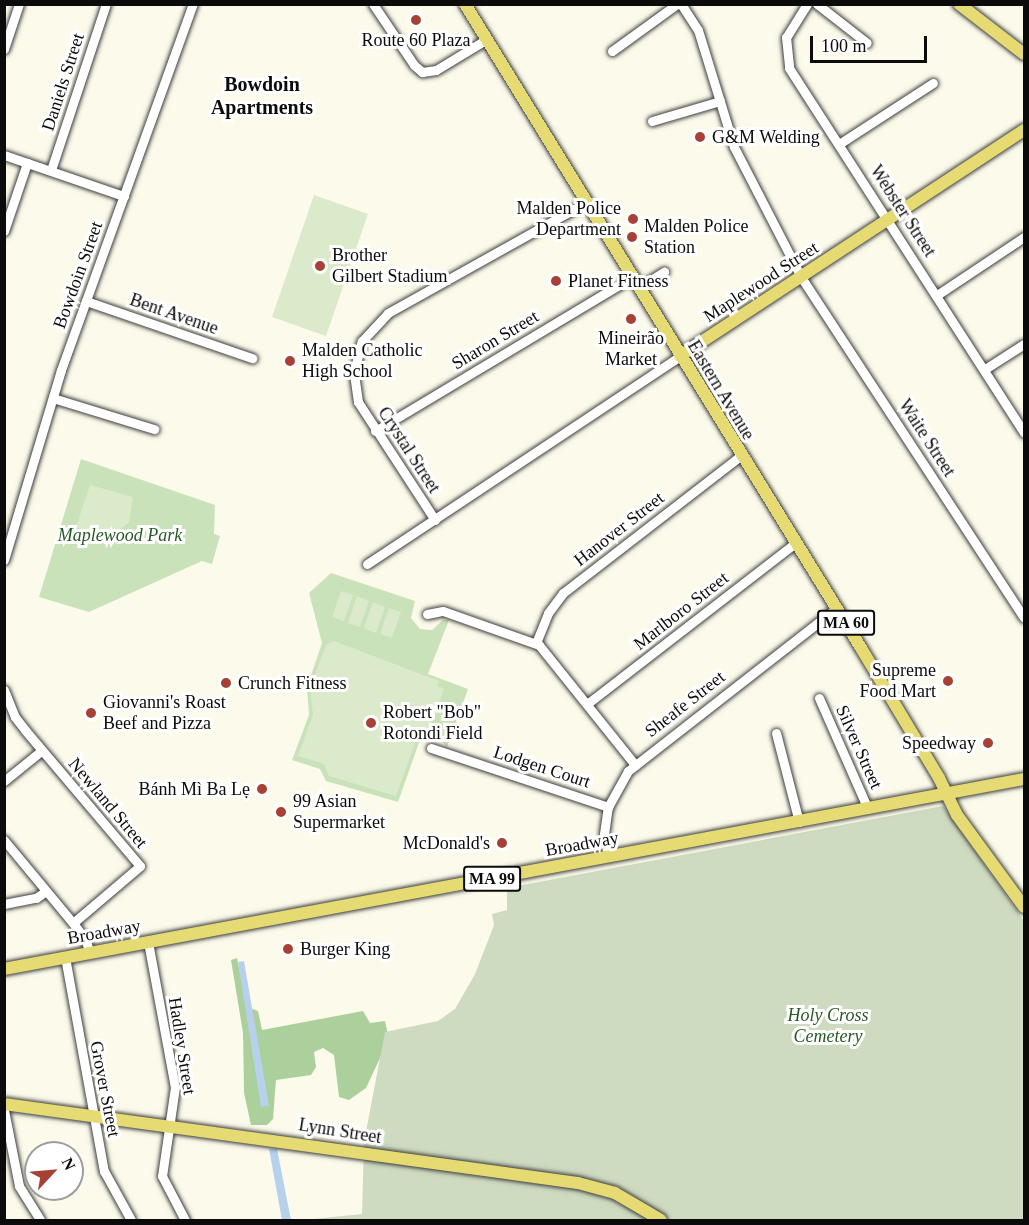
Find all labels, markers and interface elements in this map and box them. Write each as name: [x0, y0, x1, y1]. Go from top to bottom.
marker: Route 60 Plaza: [409, 13, 423, 27]
scale bar: [813, 24, 930, 62]
place label: Route 60 Plaza: [362, 29, 470, 51]
street label: Daniels Street: [37, 30, 89, 134]
text: 100 m: [821, 36, 867, 56]
district label: Bowdoin Apartments: [211, 73, 313, 120]
place label: G&M Welding: [712, 126, 820, 148]
marker: G&M Welding: [693, 130, 707, 144]
street label: Webster Street: [865, 161, 941, 261]
place label: Malden Police Department: [517, 198, 621, 240]
marker: Malden Police Department: [626, 212, 640, 226]
place label: Malden Police Station: [644, 216, 748, 258]
street label: Bowdoin Street: [49, 218, 107, 332]
marker: Malden Police Station: [625, 230, 639, 244]
street label: Maplewood Street: [700, 237, 822, 327]
place label: Brother Gilbert Stadium: [332, 245, 447, 288]
marker: Brother Gilbert Stadium: [313, 259, 327, 273]
place label: Planet Fitness: [568, 270, 669, 292]
marker: Planet Fitness: [549, 274, 563, 288]
street label: Bent Avenue: [126, 289, 222, 339]
street label: Sharon Street: [448, 306, 542, 374]
marker: Mineirão Market: [624, 312, 638, 326]
place label: Mineirão Market: [598, 328, 664, 370]
street label: Eastern Avenue: [683, 336, 759, 444]
place label: Malden Catholic High School: [302, 340, 422, 382]
marker: Malden Catholic High School: [283, 354, 297, 368]
street label: Waite Street: [894, 395, 960, 481]
street label: Crystal Street: [373, 403, 445, 497]
street label: Hanover Street: [570, 487, 668, 571]
park label: Maplewood Park: [58, 524, 182, 546]
street label: Marlboro Street: [629, 567, 733, 655]
road number: MA 60: [816, 610, 876, 636]
place label: Supreme Food Mart: [860, 660, 936, 702]
street label: Sheafe Street: [641, 666, 729, 742]
place label: Crunch Fitness: [238, 672, 347, 694]
marker: Supreme Food Mart: [941, 674, 955, 688]
marker: Crunch Fitness: [219, 676, 233, 690]
place label: Giovanni's Roast Beef and Pizza: [103, 692, 226, 734]
place label: Robert "Bob" Rotondi Field: [383, 702, 483, 744]
street label: Silver Street: [831, 702, 887, 792]
marker: Giovanni's Roast Beef and Pizza: [84, 706, 98, 720]
marker: Robert "Bob" Rotondi Field: [364, 716, 378, 730]
place label: Speedway: [902, 732, 976, 754]
marker: Speedway: [981, 736, 995, 750]
street label: Lodgen Court: [491, 741, 593, 793]
street label: Newland Street: [64, 753, 152, 853]
place label: Bánh Mì Ba Lẹ: [139, 778, 250, 800]
marker: Bánh Mì Ba Lẹ: [255, 782, 269, 796]
place label: 99 Asian Supermarket: [293, 791, 385, 834]
marker: 99 Asian Supermarket: [274, 805, 288, 819]
street label: Broadway: [544, 827, 620, 861]
place label: McDonald's: [403, 832, 490, 854]
marker: McDonald's: [495, 836, 509, 850]
road number: MA 99: [462, 866, 522, 892]
street label: Broadway: [66, 915, 142, 949]
place label: Burger King: [300, 938, 390, 960]
marker: Burger King: [281, 942, 295, 956]
street label: Hadley Street: [164, 996, 200, 1096]
park label: Holy Cross Cemetery: [788, 1005, 868, 1048]
street label: Grover Street: [85, 1039, 125, 1139]
street label: Lynn Street: [297, 1114, 383, 1148]
north arrow: [24, 1141, 84, 1201]
text: N: [59, 1155, 79, 1173]

